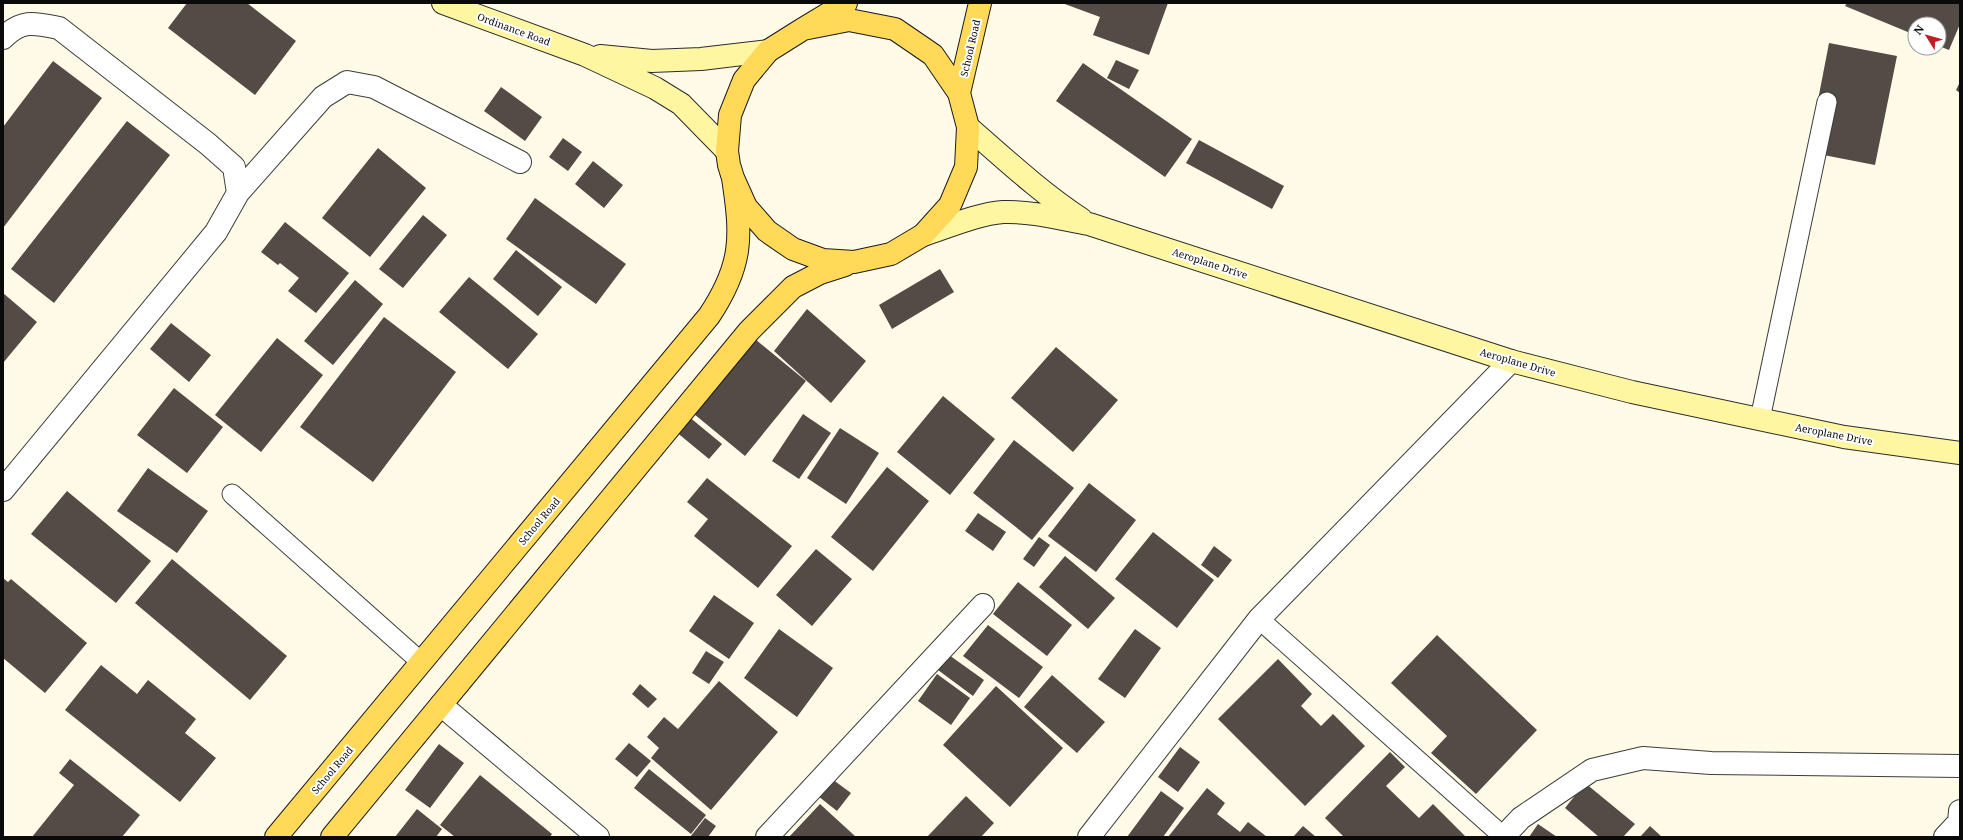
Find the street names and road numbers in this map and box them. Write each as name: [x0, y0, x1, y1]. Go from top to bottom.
street label: Ordinance Road: [475, 9, 553, 49]
street label: School Road: [957, 18, 983, 78]
street label: Aeroplane Drive: [1171, 244, 1249, 282]
street label: Aeroplane Drive: [1478, 344, 1558, 380]
street label: Aeroplane Drive: [1794, 420, 1874, 448]
street label: School Road: [515, 494, 563, 548]
street label: School Road: [308, 743, 356, 797]

